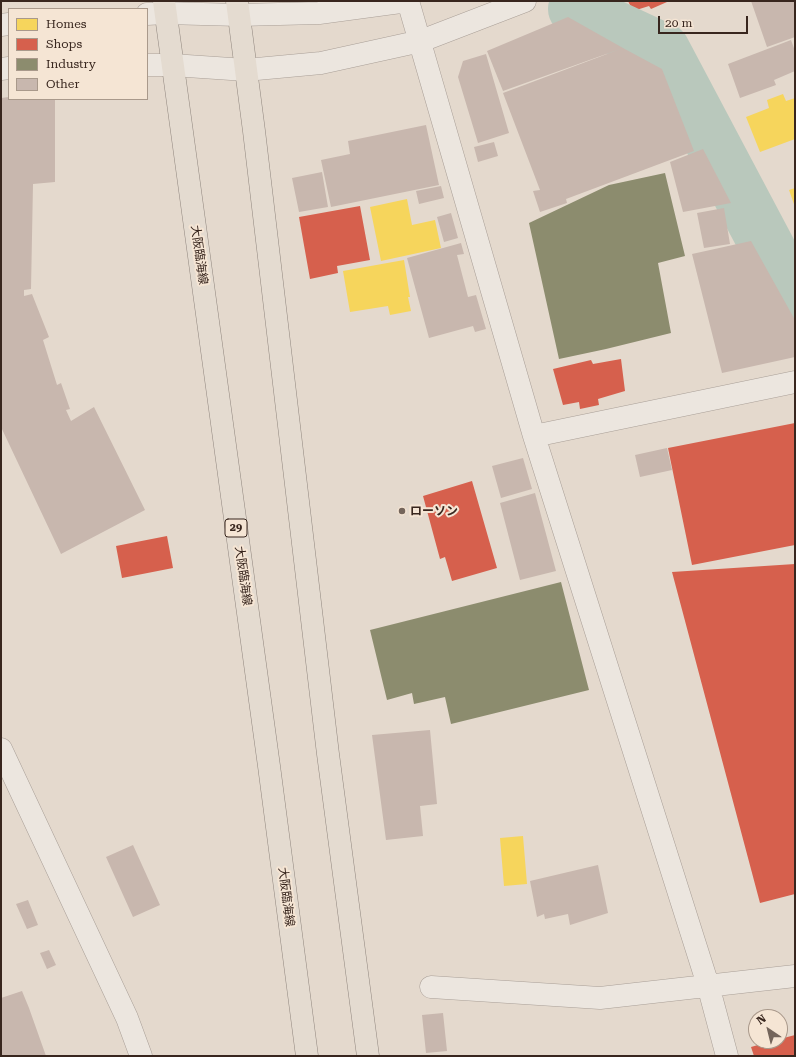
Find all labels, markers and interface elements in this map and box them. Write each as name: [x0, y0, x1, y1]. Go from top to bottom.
legend: [8, 8, 148, 100]
scale bar: [660, 8, 750, 34]
text: 20 m: [665, 16, 692, 30]
text: Homes: [46, 17, 86, 31]
text: Shops: [46, 37, 82, 51]
text: Industry: [46, 57, 96, 71]
text: Other: [46, 77, 79, 91]
street label: 大阪臨海線: [188, 224, 210, 286]
place label: ローソン: [410, 504, 458, 518]
marker: ローソン: [397, 506, 407, 516]
road number: 29: [225, 519, 247, 537]
street label: 大阪臨海線: [232, 545, 254, 607]
street label: 大阪臨海線: [275, 866, 297, 928]
north arrow: [748, 1009, 788, 1049]
text: N: [754, 1012, 769, 1027]

